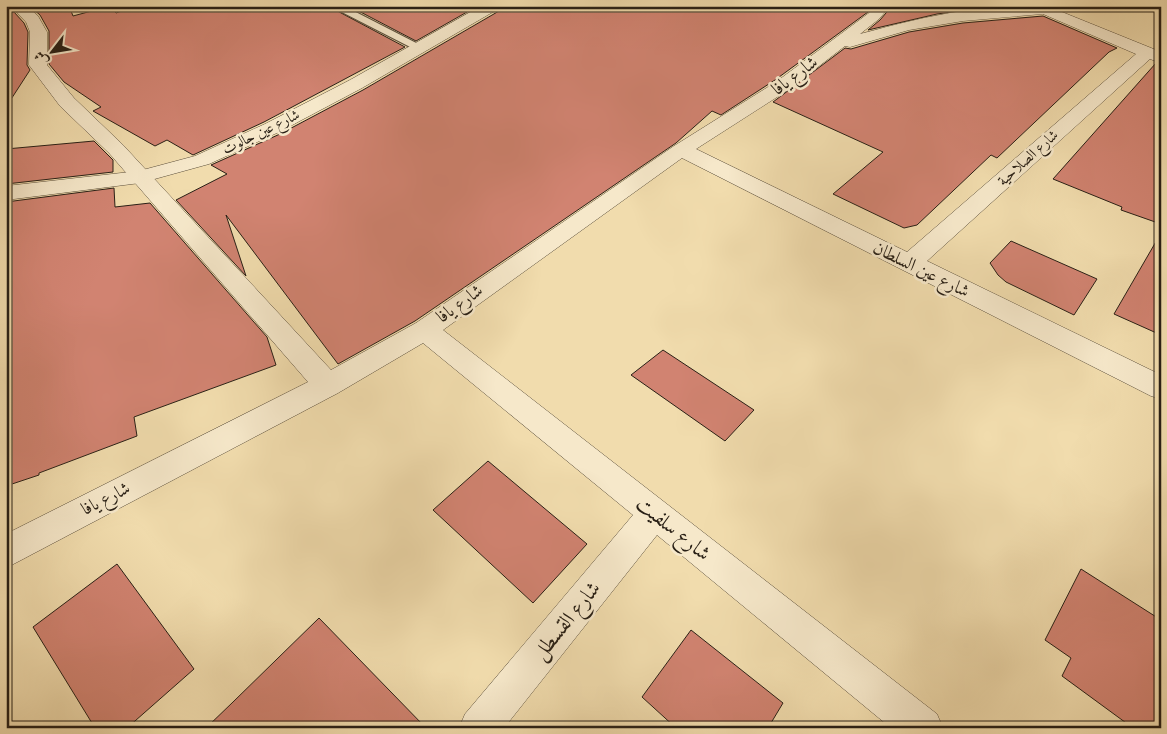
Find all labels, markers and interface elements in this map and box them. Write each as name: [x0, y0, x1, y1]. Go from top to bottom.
north arrow: [28, 28, 78, 78]
text: ش: [30, 47, 53, 69]
street label: شارع يافا: [768, 52, 824, 103]
street label: شارع عين جالوت: [219, 105, 304, 162]
street label: شارع الصلاحية: [994, 126, 1064, 193]
street label: شارع عين السلطان: [868, 237, 973, 306]
street label: شارع يافا: [432, 280, 489, 331]
street label: شارع يافا: [78, 477, 136, 523]
street label: شارع سلفيت: [628, 491, 716, 570]
street label: شارع القسطل: [527, 576, 610, 668]

